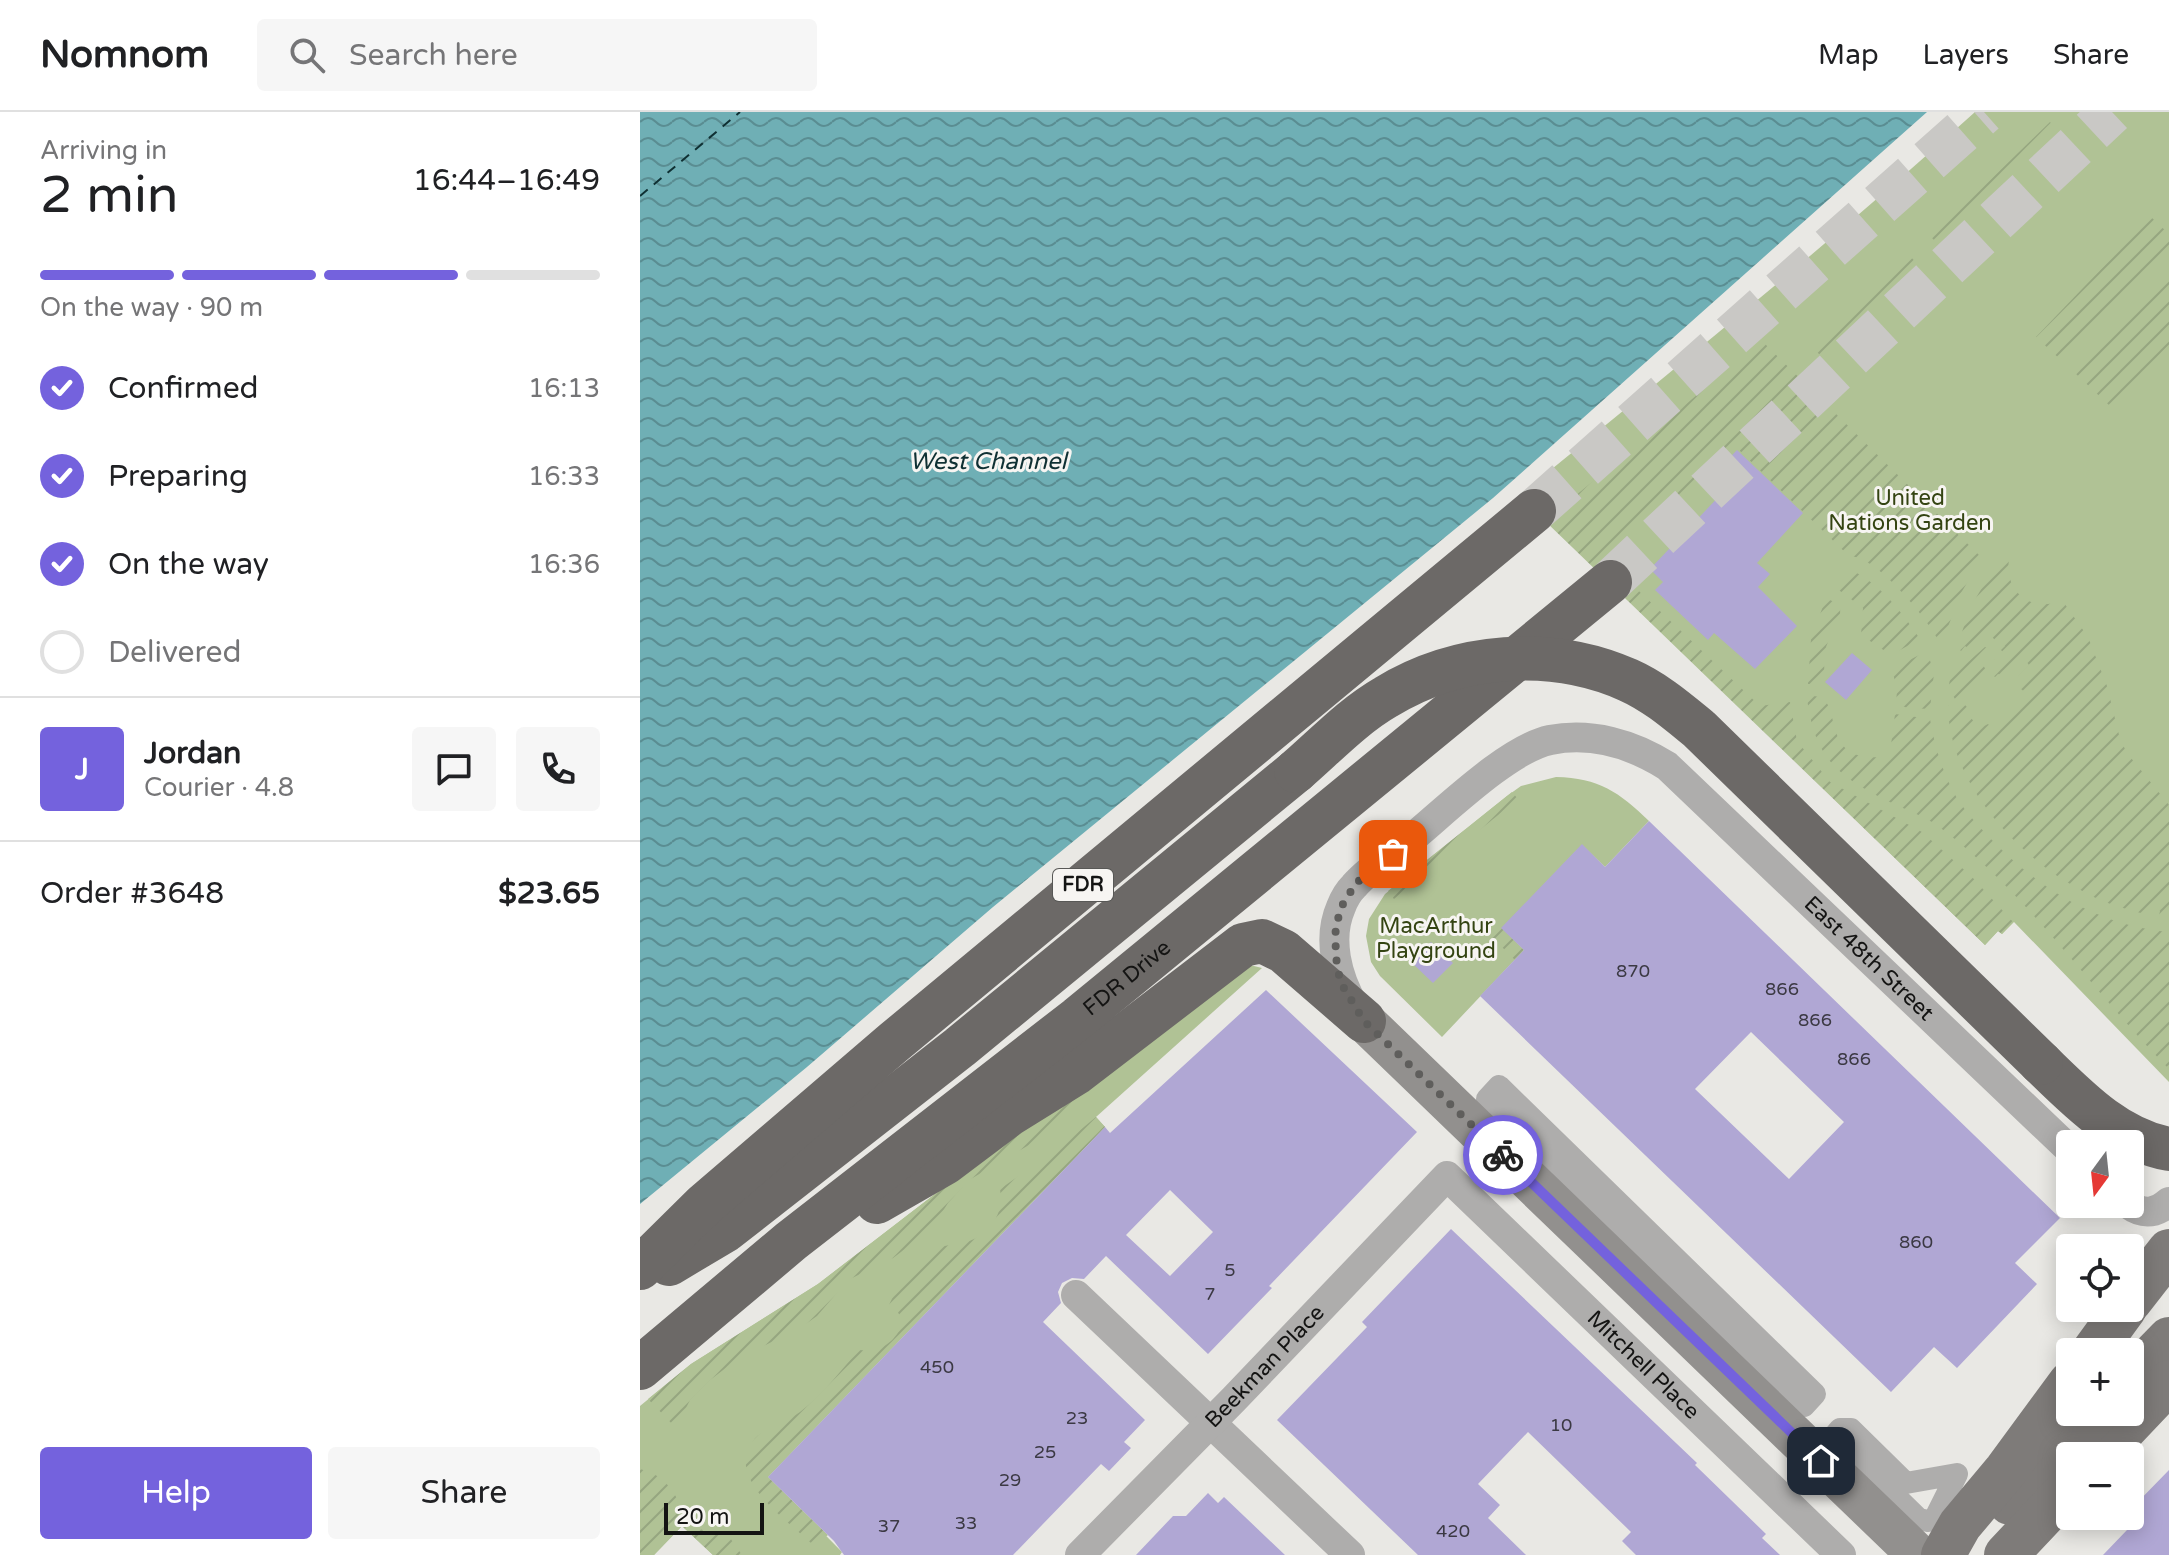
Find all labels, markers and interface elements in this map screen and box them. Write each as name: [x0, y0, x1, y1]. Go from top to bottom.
search box: [257, 19, 817, 91]
text: Nomnom: [40, 32, 209, 78]
icon: search: [285, 33, 329, 77]
text: Search here: [349, 37, 518, 74]
text: Map: [1818, 38, 1879, 72]
text: Layers: [1923, 38, 2009, 72]
text: Share: [2053, 38, 2129, 72]
text: Arriving in: [40, 135, 167, 166]
text: 16:44–16:49: [413, 162, 600, 199]
text: 2 min: [40, 164, 179, 227]
text: On the way · 90 m: [40, 292, 263, 323]
icon: check: [40, 366, 84, 410]
text: Confirmed: [108, 370, 259, 407]
text: 16:13: [528, 373, 600, 404]
water label: West Channel: [909, 447, 1070, 476]
icon: check: [40, 454, 84, 498]
text: Preparing: [108, 458, 248, 495]
text: 16:33: [528, 461, 600, 492]
park label: United Nations Garden: [1828, 485, 1992, 536]
icon: check: [40, 542, 84, 586]
text: On the way: [108, 546, 269, 583]
text: 16:36: [528, 549, 600, 580]
text: Delivered: [108, 634, 242, 671]
button: chat: [412, 727, 496, 811]
button: phone: [516, 727, 600, 811]
text: Jordan: [144, 735, 241, 772]
text: J: [75, 751, 89, 788]
text: Courier · 4.8: [144, 772, 294, 803]
pin: [1359, 820, 1427, 888]
icon: bag: [1371, 832, 1415, 876]
road number: FDR: [1053, 869, 1113, 901]
text: Order #3648: [40, 875, 224, 912]
text: $23.65: [498, 875, 600, 912]
street label: East 48th Street: [1799, 891, 1939, 1026]
park label: MacArthur Playground: [1376, 913, 1496, 964]
street label: FDR Drive: [1078, 934, 1176, 1021]
house number: 870: [1616, 960, 1650, 982]
house number: 866: [1765, 978, 1799, 1000]
house number: 866: [1798, 1009, 1832, 1031]
house number: 866: [1837, 1048, 1871, 1070]
courier: [1463, 1115, 1543, 1195]
north arrow: [2056, 1130, 2144, 1218]
map controls: [2056, 1130, 2144, 1530]
icon: bike: [1481, 1133, 1525, 1177]
house number: 860: [1899, 1231, 1933, 1253]
button: locate: [2056, 1234, 2144, 1322]
house number: 5: [1224, 1259, 1236, 1281]
house number: 7: [1204, 1283, 1216, 1305]
street label: Beekman Place: [1200, 1300, 1330, 1433]
street label: Mitchell Place: [1582, 1305, 1705, 1425]
button: +: [2056, 1338, 2144, 1426]
house number: 450: [920, 1356, 954, 1378]
house number: 23: [1066, 1407, 1088, 1429]
house number: 10: [1550, 1414, 1572, 1436]
pin: [1787, 1427, 1855, 1495]
icon: home: [1799, 1439, 1843, 1483]
house number: 25: [1034, 1441, 1056, 1463]
button: −: [2056, 1442, 2144, 1530]
button: Help: [40, 1447, 312, 1539]
button: Share: [328, 1447, 600, 1539]
house number: 29: [999, 1469, 1021, 1491]
scale bar: [664, 1499, 764, 1535]
text: 20 m: [676, 1504, 730, 1530]
house number: 33: [955, 1512, 977, 1534]
house number: 37: [878, 1515, 900, 1537]
house number: 420: [1436, 1520, 1470, 1542]

